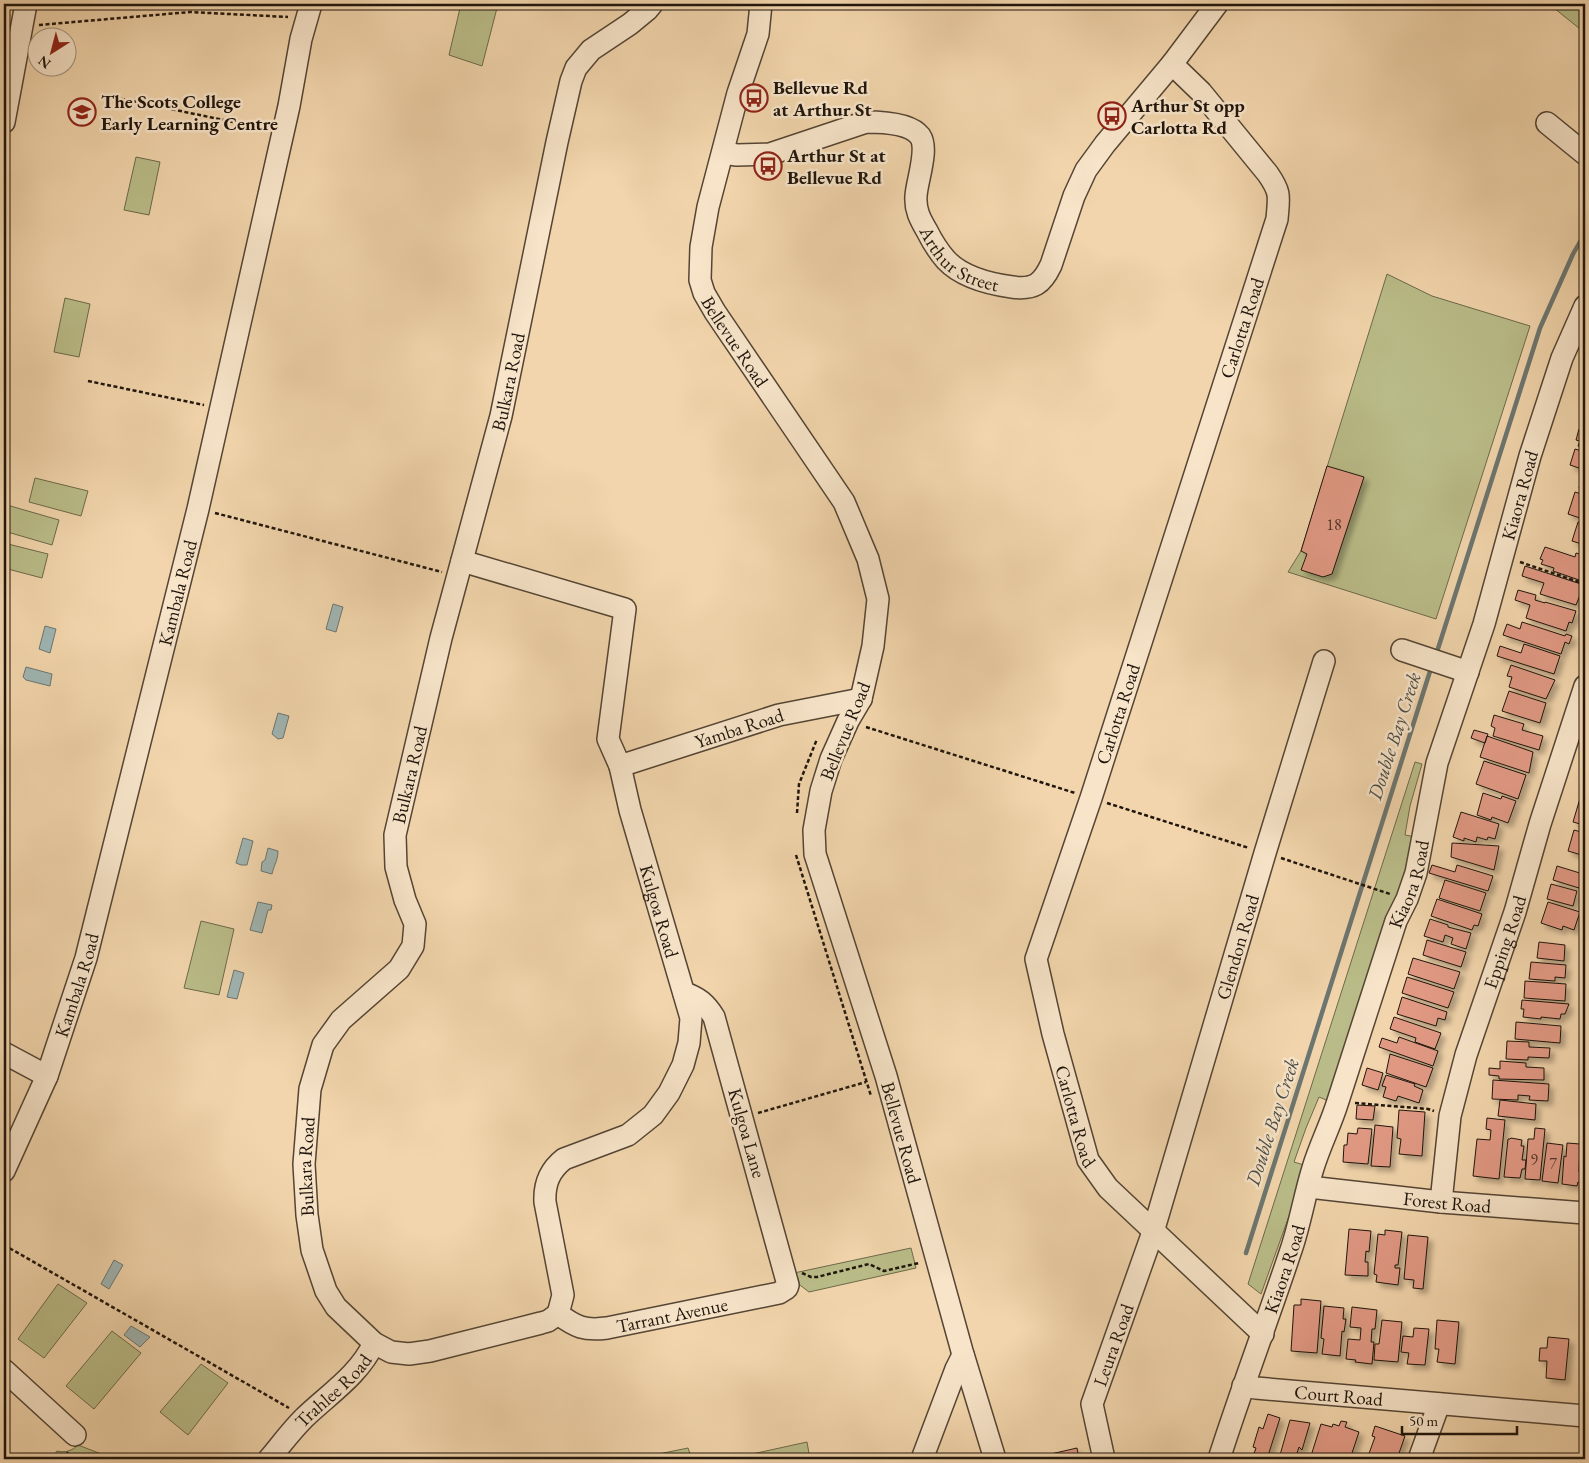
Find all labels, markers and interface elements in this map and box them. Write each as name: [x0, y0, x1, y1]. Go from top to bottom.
north arrow: [28, 28, 78, 78]
text: N: [34, 52, 54, 73]
place label: Bellevue Rd at Arthur St: [773, 75, 872, 122]
bus stop icon: Bellevue Rd at Arthur St: [739, 83, 769, 113]
place label: The Scots College Early Learning Centre: [101, 89, 278, 136]
place label: Arthur St opp Carlotta Rd: [1130, 93, 1245, 140]
school or university icon: The Scots College Early Learning Centre: [67, 97, 97, 127]
bus stop icon: Arthur St opp Carlotta Rd: [1097, 101, 1127, 131]
place label: Arthur St at Bellevue Rd: [786, 143, 886, 190]
bus stop icon: Arthur St at Bellevue Rd: [753, 151, 783, 181]
street label: Arthur Street: [914, 221, 1001, 297]
street label: Carlotta Road: [1214, 274, 1270, 382]
street label: Bellevue Road: [696, 291, 775, 392]
street label: Bulkara Road: [485, 330, 530, 434]
street label: Kiaora Road: [1495, 447, 1544, 543]
house number: 18: [1326, 514, 1342, 535]
street label: Kambala Road: [152, 537, 202, 648]
street label: Carlotta Road: [1090, 660, 1146, 768]
water label: Double Bay Creek: [1361, 669, 1427, 804]
street label: Bellevue Road: [814, 678, 876, 784]
street label: Yamba Road: [691, 702, 787, 754]
street label: Bulkara Road: [386, 723, 433, 826]
street label: Kiaora Road: [1382, 838, 1435, 931]
street label: Kulgoa Road: [634, 861, 685, 961]
street label: Glendon Road: [1210, 891, 1265, 1003]
street label: Epping Road: [1477, 892, 1532, 992]
street label: Kambala Road: [48, 930, 104, 1040]
water label: Double Bay Creek: [1239, 1055, 1305, 1190]
street label: Carlotta Road: [1050, 1062, 1102, 1173]
street label: Bellevue Road: [876, 1079, 928, 1187]
street label: Kulgoa Lane: [722, 1085, 772, 1181]
street label: Bulkara Road: [291, 1115, 320, 1217]
house number: 9: [1530, 1149, 1538, 1170]
house number: 7: [1549, 1153, 1557, 1174]
street label: Forest Road: [1402, 1185, 1492, 1218]
street label: Kiaora Road: [1258, 1221, 1311, 1317]
street label: Tarrant Avenue: [614, 1291, 730, 1338]
street label: Leura Road: [1087, 1300, 1139, 1390]
street label: Trahlee Road: [289, 1348, 377, 1433]
street label: Court Road: [1293, 1379, 1384, 1411]
scale bar: [1402, 1403, 1516, 1435]
text: 50 m: [1409, 1411, 1438, 1430]

